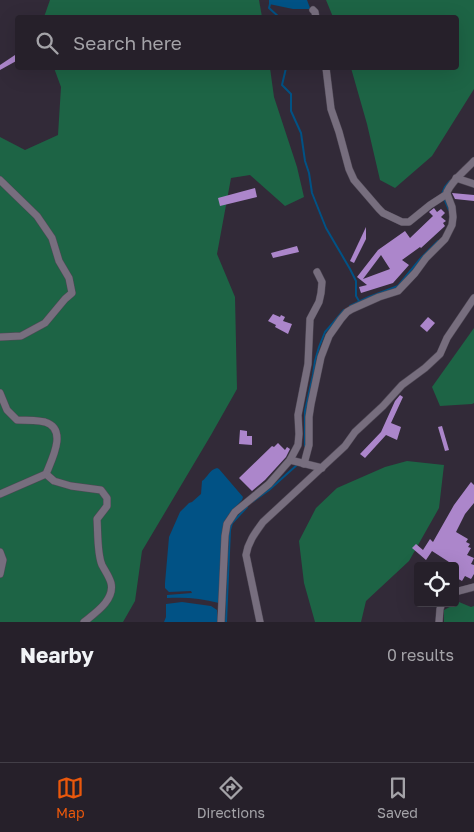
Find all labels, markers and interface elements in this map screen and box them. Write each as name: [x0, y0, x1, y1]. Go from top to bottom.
search box: [15, 15, 459, 70]
icon: search: [33, 29, 61, 57]
text: Search here: [73, 31, 182, 54]
map controls: [414, 562, 459, 607]
button: locate: [414, 562, 459, 607]
text: Nearby: [20, 642, 94, 668]
text: 0 results: [387, 645, 454, 665]
tab: Map: [56, 774, 85, 821]
tab: Directions: [197, 774, 265, 821]
tab: Saved: [377, 774, 418, 821]

